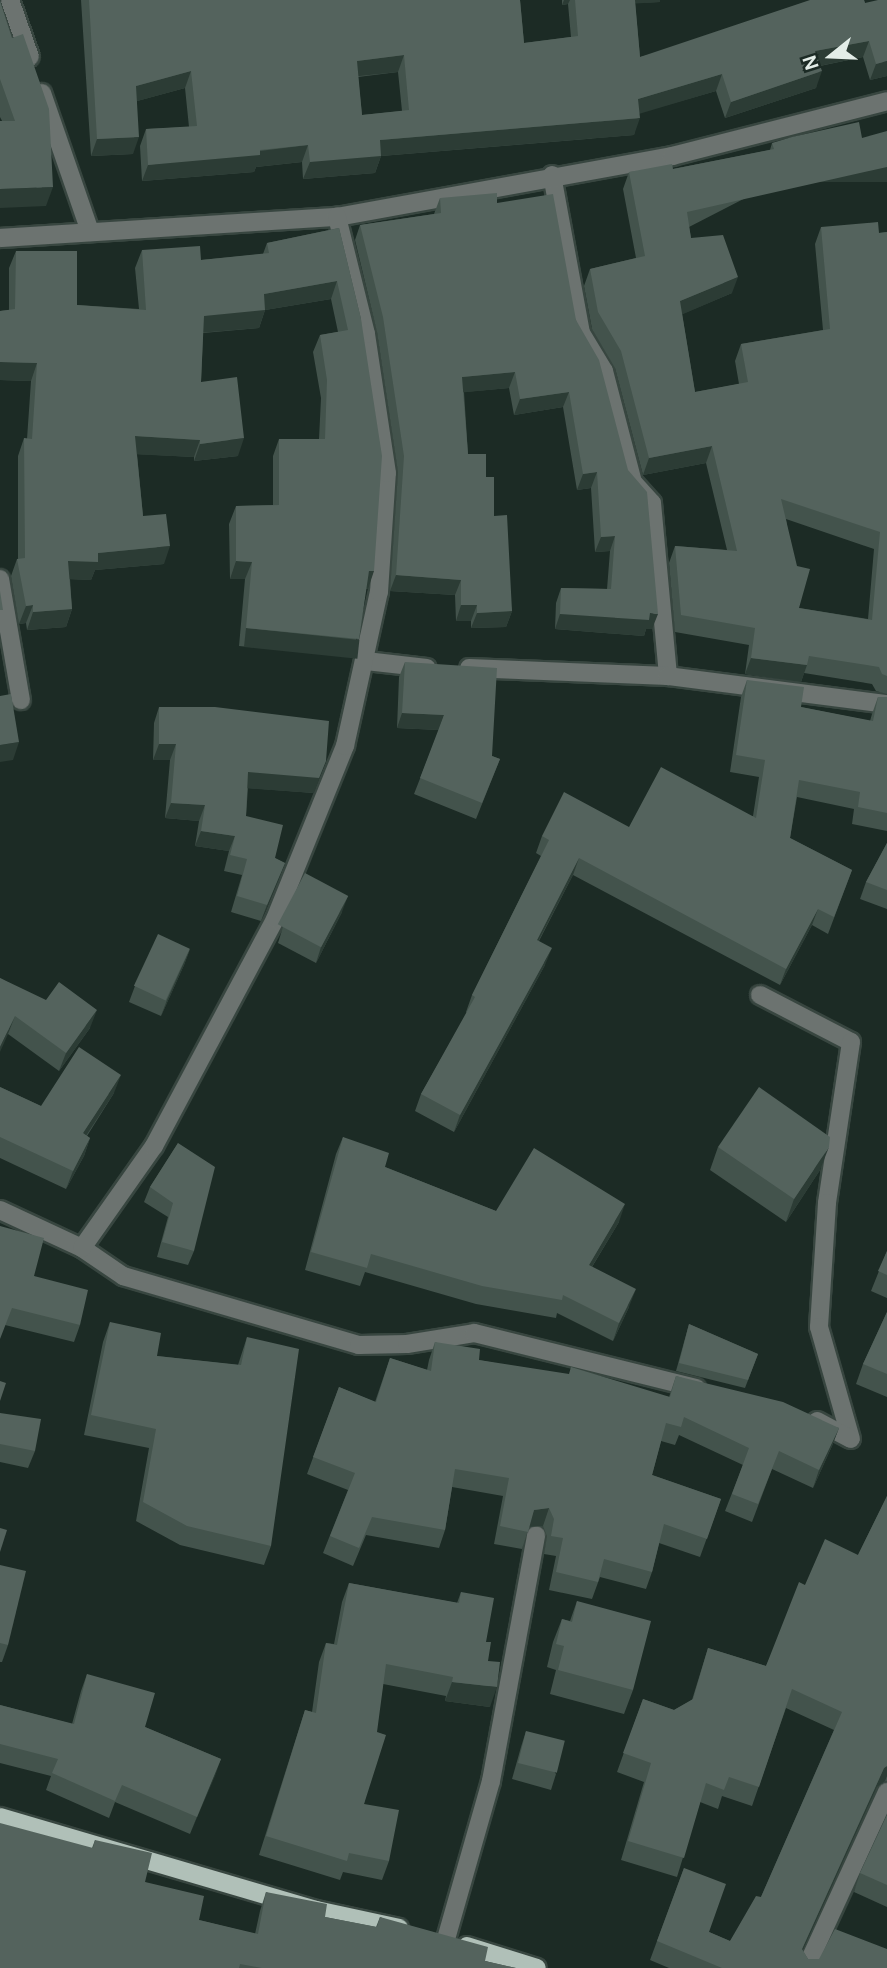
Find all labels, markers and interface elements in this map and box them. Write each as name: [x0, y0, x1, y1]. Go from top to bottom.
north arrow: [796, 21, 866, 91]
text: N: [797, 52, 825, 73]

